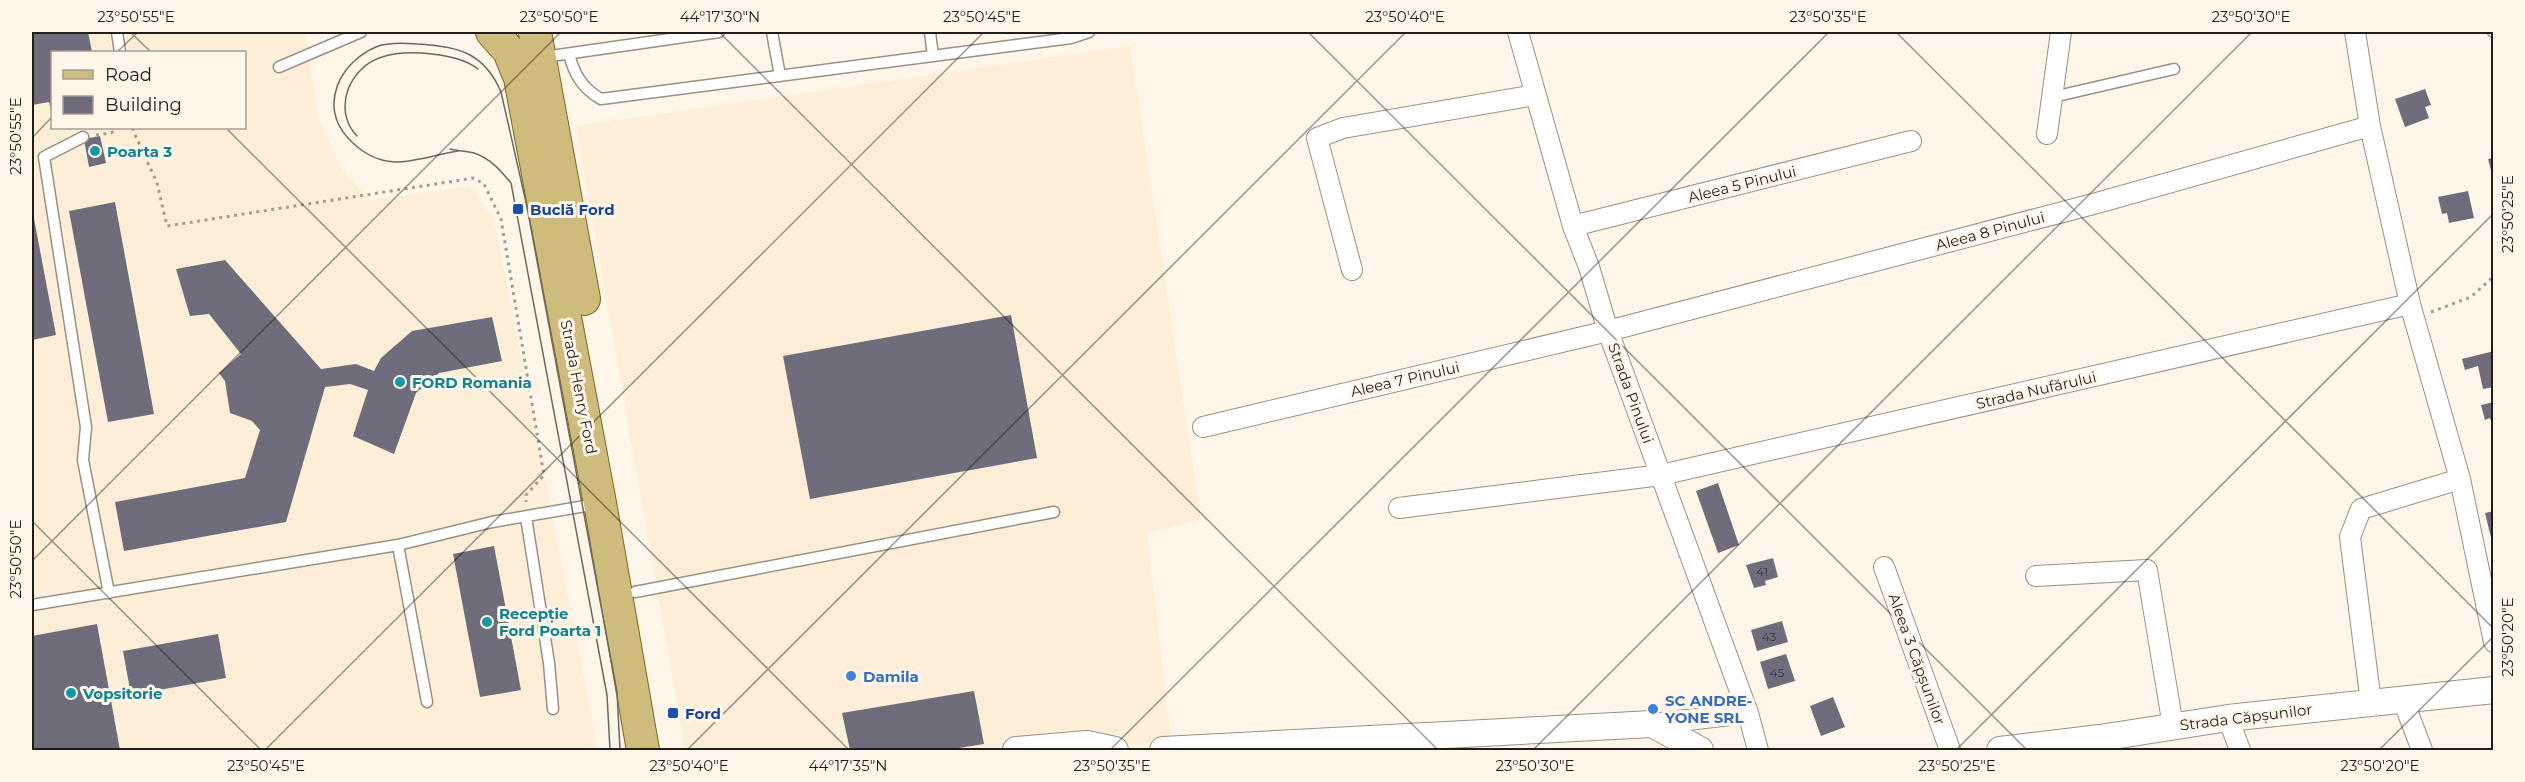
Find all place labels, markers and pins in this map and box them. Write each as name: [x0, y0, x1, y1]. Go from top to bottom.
place label: Poarta 3: [107, 142, 172, 161]
marker: Poarta 3: [88, 144, 102, 158]
place label: Buclă Ford: [530, 200, 615, 219]
marker: Buclă Ford: [511, 202, 525, 216]
place label: FORD Romania: [412, 373, 532, 392]
marker: FORD Romania: [393, 375, 407, 389]
place label: Recepție Ford Poarta 1: [499, 604, 601, 640]
marker: Recepție Ford Poarta 1: [480, 615, 494, 629]
place label: Damila: [863, 667, 919, 686]
marker: Damila: [844, 669, 858, 683]
place label: Vopsitorie: [82, 684, 163, 703]
marker: Vopsitorie: [64, 686, 78, 700]
place label: SC ANDRE- YONE SRL: [1664, 691, 1752, 727]
marker: SC ANDRE- YONE SRL: [1646, 702, 1660, 716]
place label: Ford: [685, 704, 721, 723]
marker: Ford: [666, 706, 680, 720]

